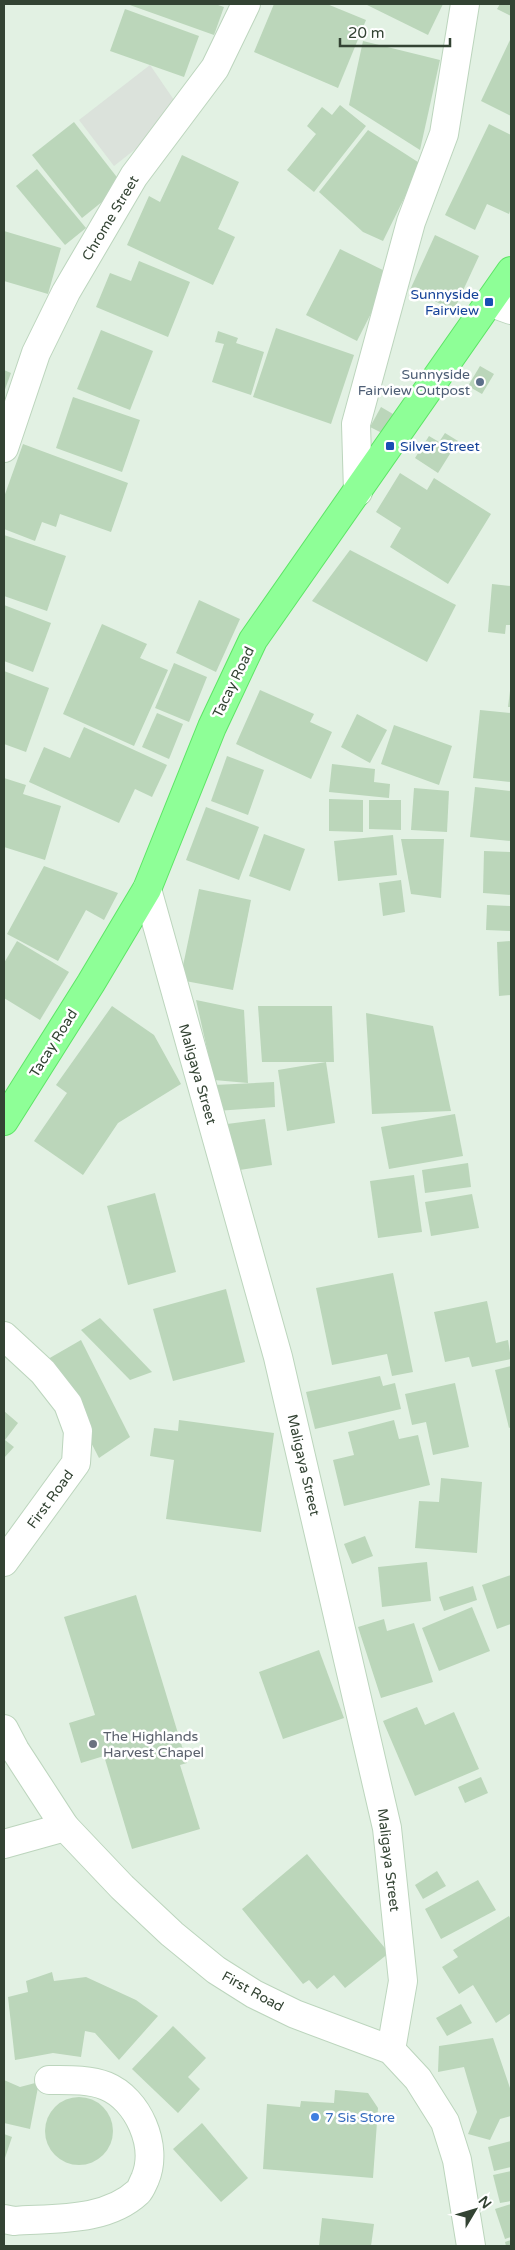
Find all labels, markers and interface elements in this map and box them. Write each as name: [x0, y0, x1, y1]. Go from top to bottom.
scale bar: [340, 15, 450, 47]
text: 20 m: [348, 24, 385, 42]
street label: Chrome Street: [78, 172, 143, 264]
place label: Sunnyside Fairview: [411, 286, 479, 319]
marker: Sunnyside Fairview: [483, 296, 495, 308]
place label: Sunnyside Fairview Outpost: [358, 366, 471, 399]
marker: Sunnyside Fairview Outpost: [474, 376, 486, 388]
place label: Silver Street: [400, 438, 480, 455]
marker: Silver Street: [384, 440, 396, 452]
street label: Tacay Road: [209, 644, 258, 720]
street label: Tacay Road: [26, 1006, 81, 1080]
street label: Maligaya Street: [175, 1022, 220, 1127]
street label: Maligaya Street: [284, 1413, 324, 1518]
street label: First Road: [24, 1467, 77, 1532]
place label: The Highlands Harvest Chapel: [103, 1728, 204, 1761]
marker: The Highlands Harvest Chapel: [87, 1738, 99, 1750]
street label: Maligaya Street: [374, 1807, 403, 1913]
street label: First Road: [219, 1968, 287, 2015]
place label: 7 Sis Store: [325, 2109, 395, 2126]
marker: 7 Sis Store: [309, 2111, 321, 2123]
north arrow: [450, 2185, 500, 2235]
text: N: [475, 2193, 495, 2212]

